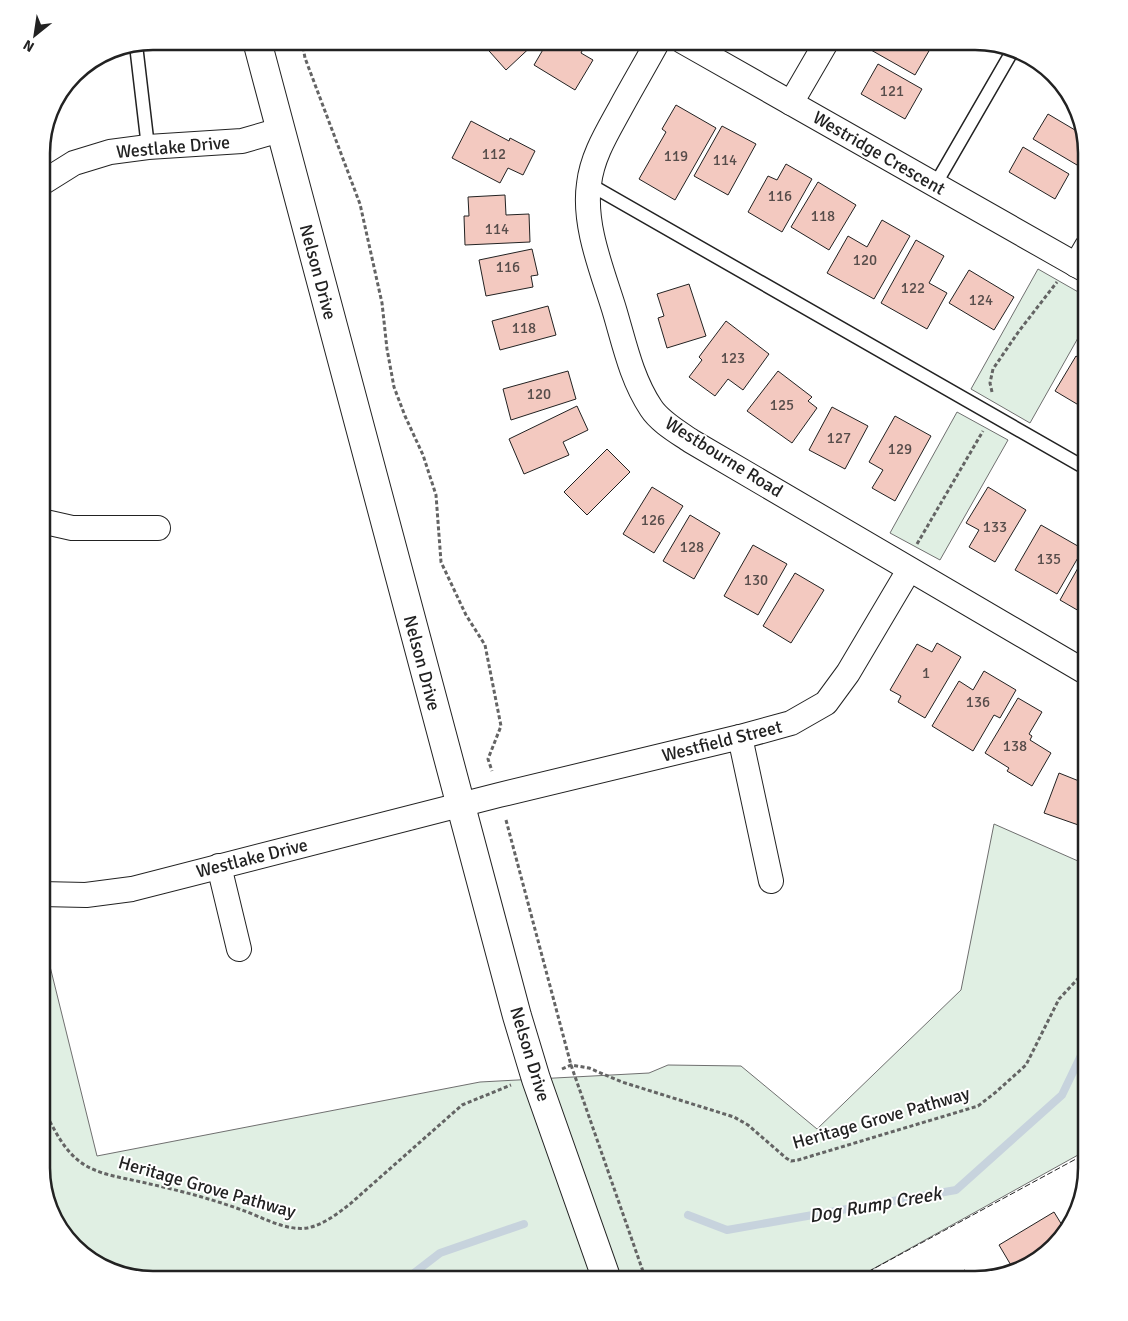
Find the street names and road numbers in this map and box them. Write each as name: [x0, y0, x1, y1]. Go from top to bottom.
street label: Westridge Crescent: [809, 106, 949, 200]
street label: Westlake Drive: [115, 131, 231, 163]
street label: Nelson Drive: [295, 222, 341, 322]
street label: Westbourne Road: [661, 412, 787, 502]
street label: Nelson Drive: [399, 613, 445, 713]
street label: Westfield Street: [660, 715, 784, 767]
street label: Westlake Drive: [194, 834, 310, 882]
street label: Nelson Drive: [505, 1004, 555, 1104]
street label: Heritage Grove Pathway: [790, 1082, 973, 1154]
street label: Heritage Grove Pathway: [116, 1151, 299, 1223]

